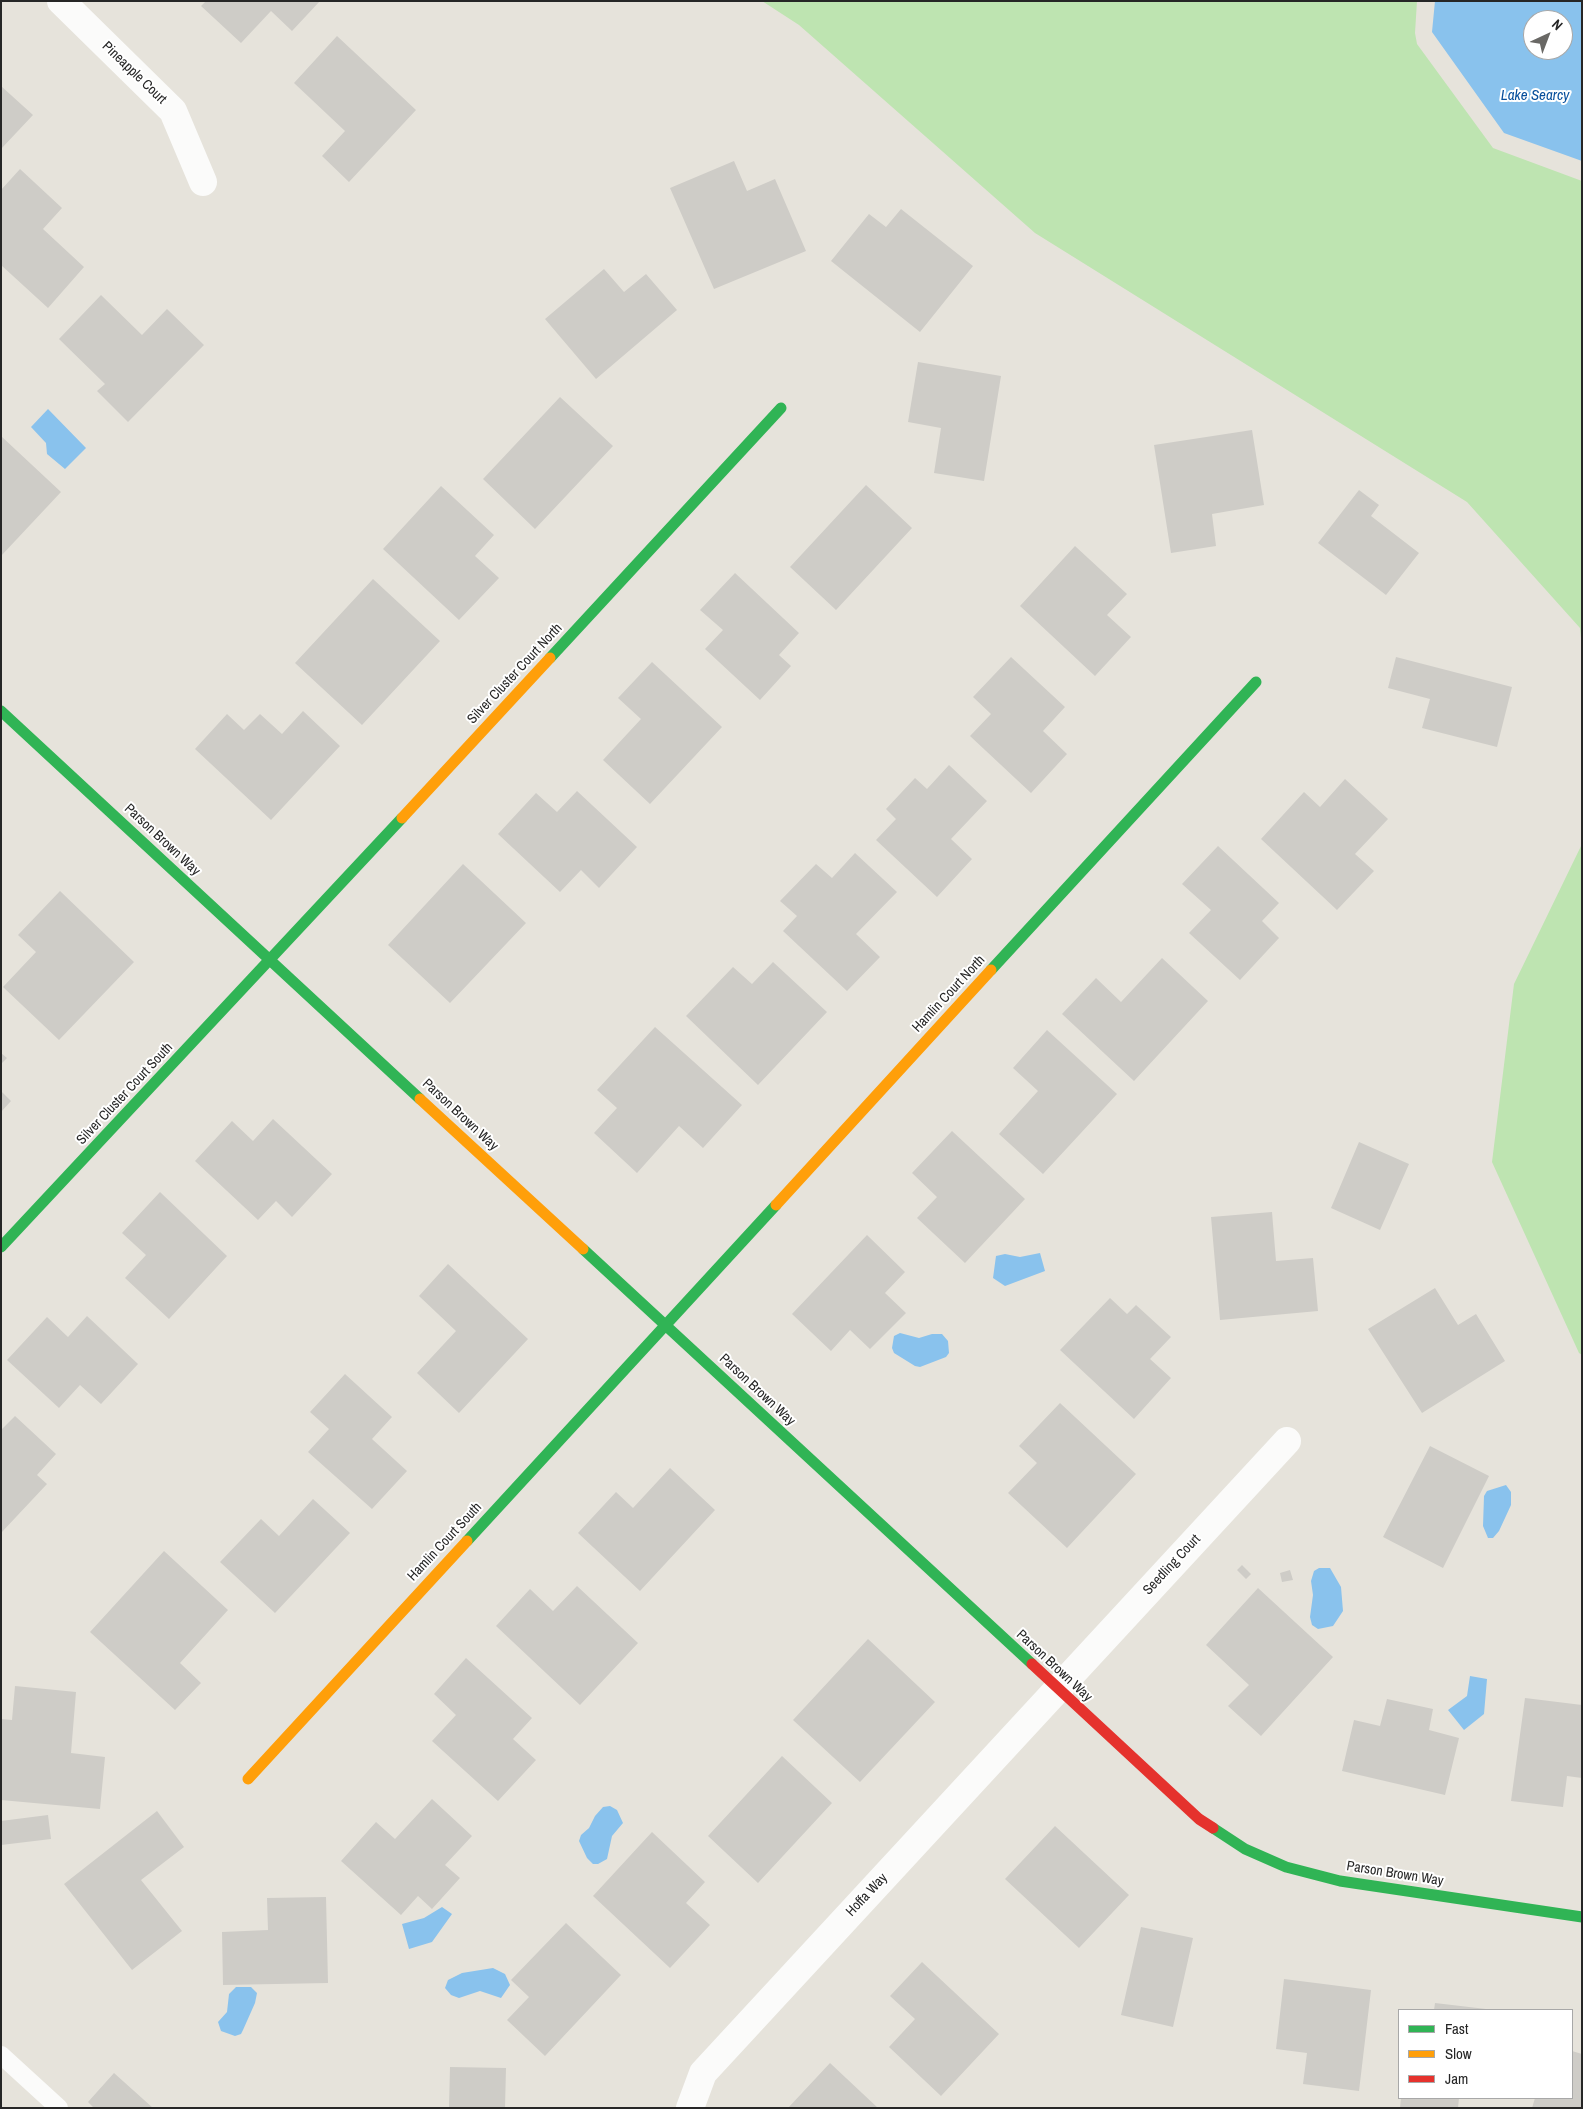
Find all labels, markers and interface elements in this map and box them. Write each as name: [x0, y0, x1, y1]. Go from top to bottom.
north arrow: [1523, 10, 1573, 60]
text: N: [1548, 15, 1567, 34]
street label: Pineapple Court: [98, 38, 170, 108]
water label: Lake Searcy: [1501, 87, 1569, 105]
street label: Silver Cluster Court North: [464, 620, 566, 728]
street label: Parson Brown Way: [120, 800, 204, 880]
street label: Hamlin Court North: [909, 952, 989, 1036]
street label: Silver Cluster Court South: [73, 1040, 177, 1148]
street label: Parson Brown Way: [418, 1075, 502, 1155]
street label: Parson Brown Way: [715, 1350, 799, 1430]
street label: Hamlin Court South: [404, 1499, 486, 1585]
street label: Seedling Court: [1140, 1531, 1204, 1599]
street label: Parson Brown Way: [1012, 1626, 1096, 1706]
street label: Parson Brown Way: [1345, 1858, 1445, 1890]
street label: Hoffa Way: [843, 1870, 891, 1920]
legend: [1398, 2009, 1573, 2099]
text: Fast: [1445, 2018, 1468, 2039]
text: Slow: [1445, 2043, 1472, 2064]
text: Jam: [1445, 2068, 1468, 2089]

